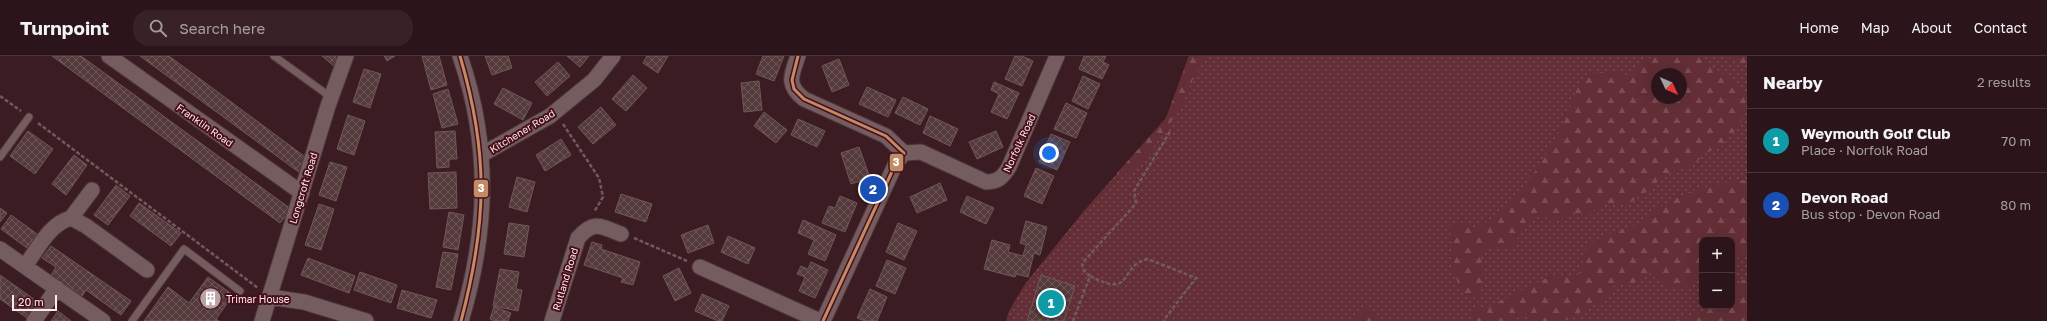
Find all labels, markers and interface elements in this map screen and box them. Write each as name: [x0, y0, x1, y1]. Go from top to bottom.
search box: [133, 10, 413, 46]
text: Turnpoint: [20, 16, 109, 39]
icon: search: [147, 17, 169, 39]
text: Search here: [179, 19, 265, 37]
text: Home: [1799, 19, 1839, 36]
text: Map: [1861, 19, 1889, 36]
text: About: [1911, 19, 1952, 36]
text: Contact: [1974, 19, 2027, 36]
north arrow: [1651, 68, 1687, 104]
text: Nearby: [1763, 72, 1823, 93]
text: 2 results: [1977, 74, 2031, 90]
street label: Franklin Road: [174, 101, 236, 149]
street label: Kitchener Road: [487, 107, 557, 155]
street label: Norfolk Road: [1000, 112, 1038, 174]
text: Weymouth Golf Club: [1801, 124, 1951, 142]
text: 1: [1773, 133, 1779, 149]
text: 70 m: [2001, 133, 2031, 149]
text: Place · Norfolk Road: [1801, 142, 1928, 158]
your location: [1039, 143, 1059, 163]
street label: Longcroft Road: [286, 151, 320, 225]
line badge: 3: [889, 153, 904, 172]
text: 3: [893, 155, 900, 168]
pin: 2: [860, 174, 886, 204]
line badge: 3: [473, 179, 489, 198]
text: 3: [478, 181, 485, 194]
text: Devon Road: [1801, 188, 1888, 206]
text: 2: [1772, 197, 1780, 213]
text: 80 m: [2000, 197, 2031, 213]
text: Bus stop · Devon Road: [1801, 206, 1940, 222]
map controls: [1699, 237, 1735, 309]
button: +: [1699, 237, 1735, 273]
street label: Rutland Road: [550, 246, 580, 312]
button: −: [1699, 273, 1735, 309]
building icon: Trimar House: [198, 286, 224, 312]
pin: 1: [1038, 288, 1064, 318]
scale bar: [12, 293, 57, 312]
place label: Trimar House: [226, 293, 290, 305]
text: 20 m: [18, 295, 44, 308]

